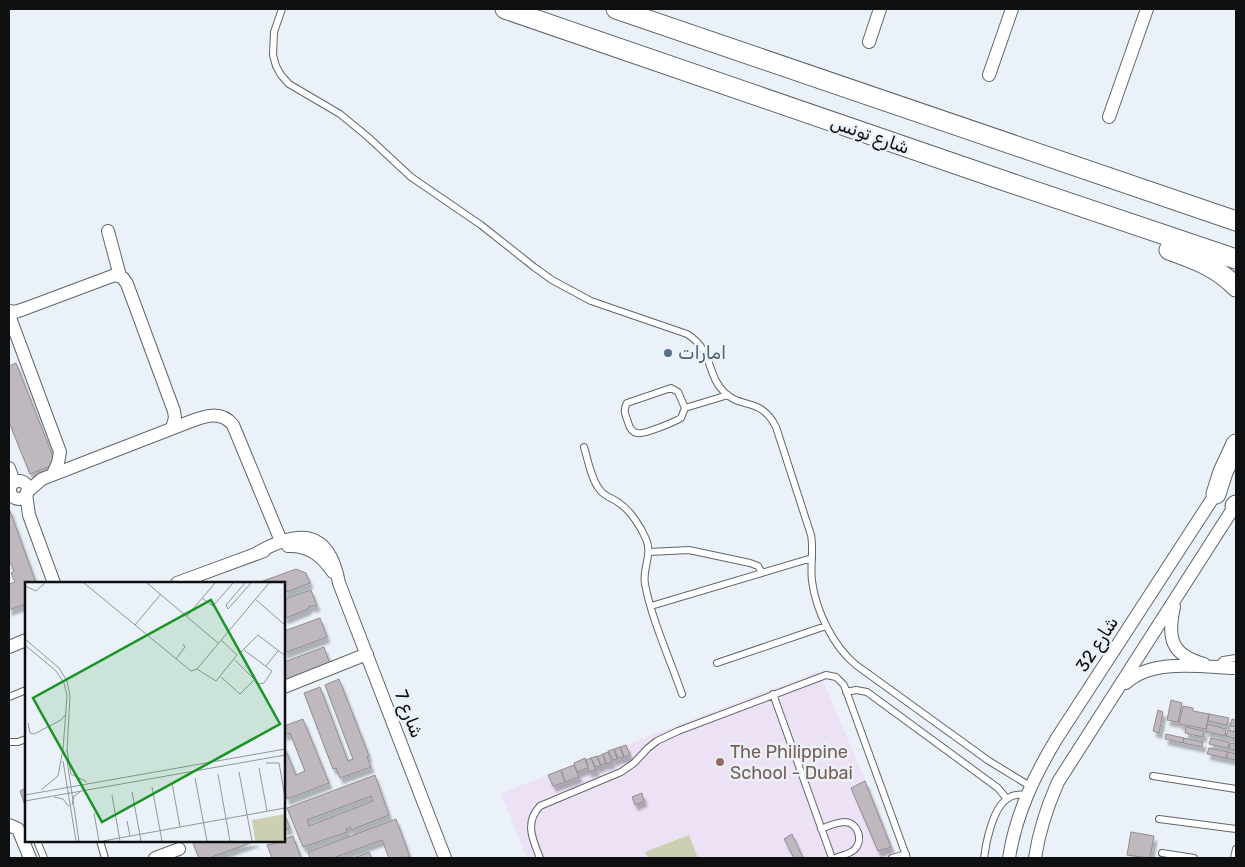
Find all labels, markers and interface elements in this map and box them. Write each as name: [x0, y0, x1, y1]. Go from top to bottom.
street label: شارع تونس: [827, 111, 912, 160]
place label: امارات: [678, 342, 726, 364]
marker: امارات: [662, 347, 674, 359]
inset map: [25, 582, 285, 842]
street label: شارع 32: [1071, 612, 1124, 676]
street label: شارع 7: [389, 687, 428, 741]
place label: The Philippine School - Dubai: [730, 741, 853, 784]
marker: The Philippine School - Dubai: [714, 756, 726, 768]

